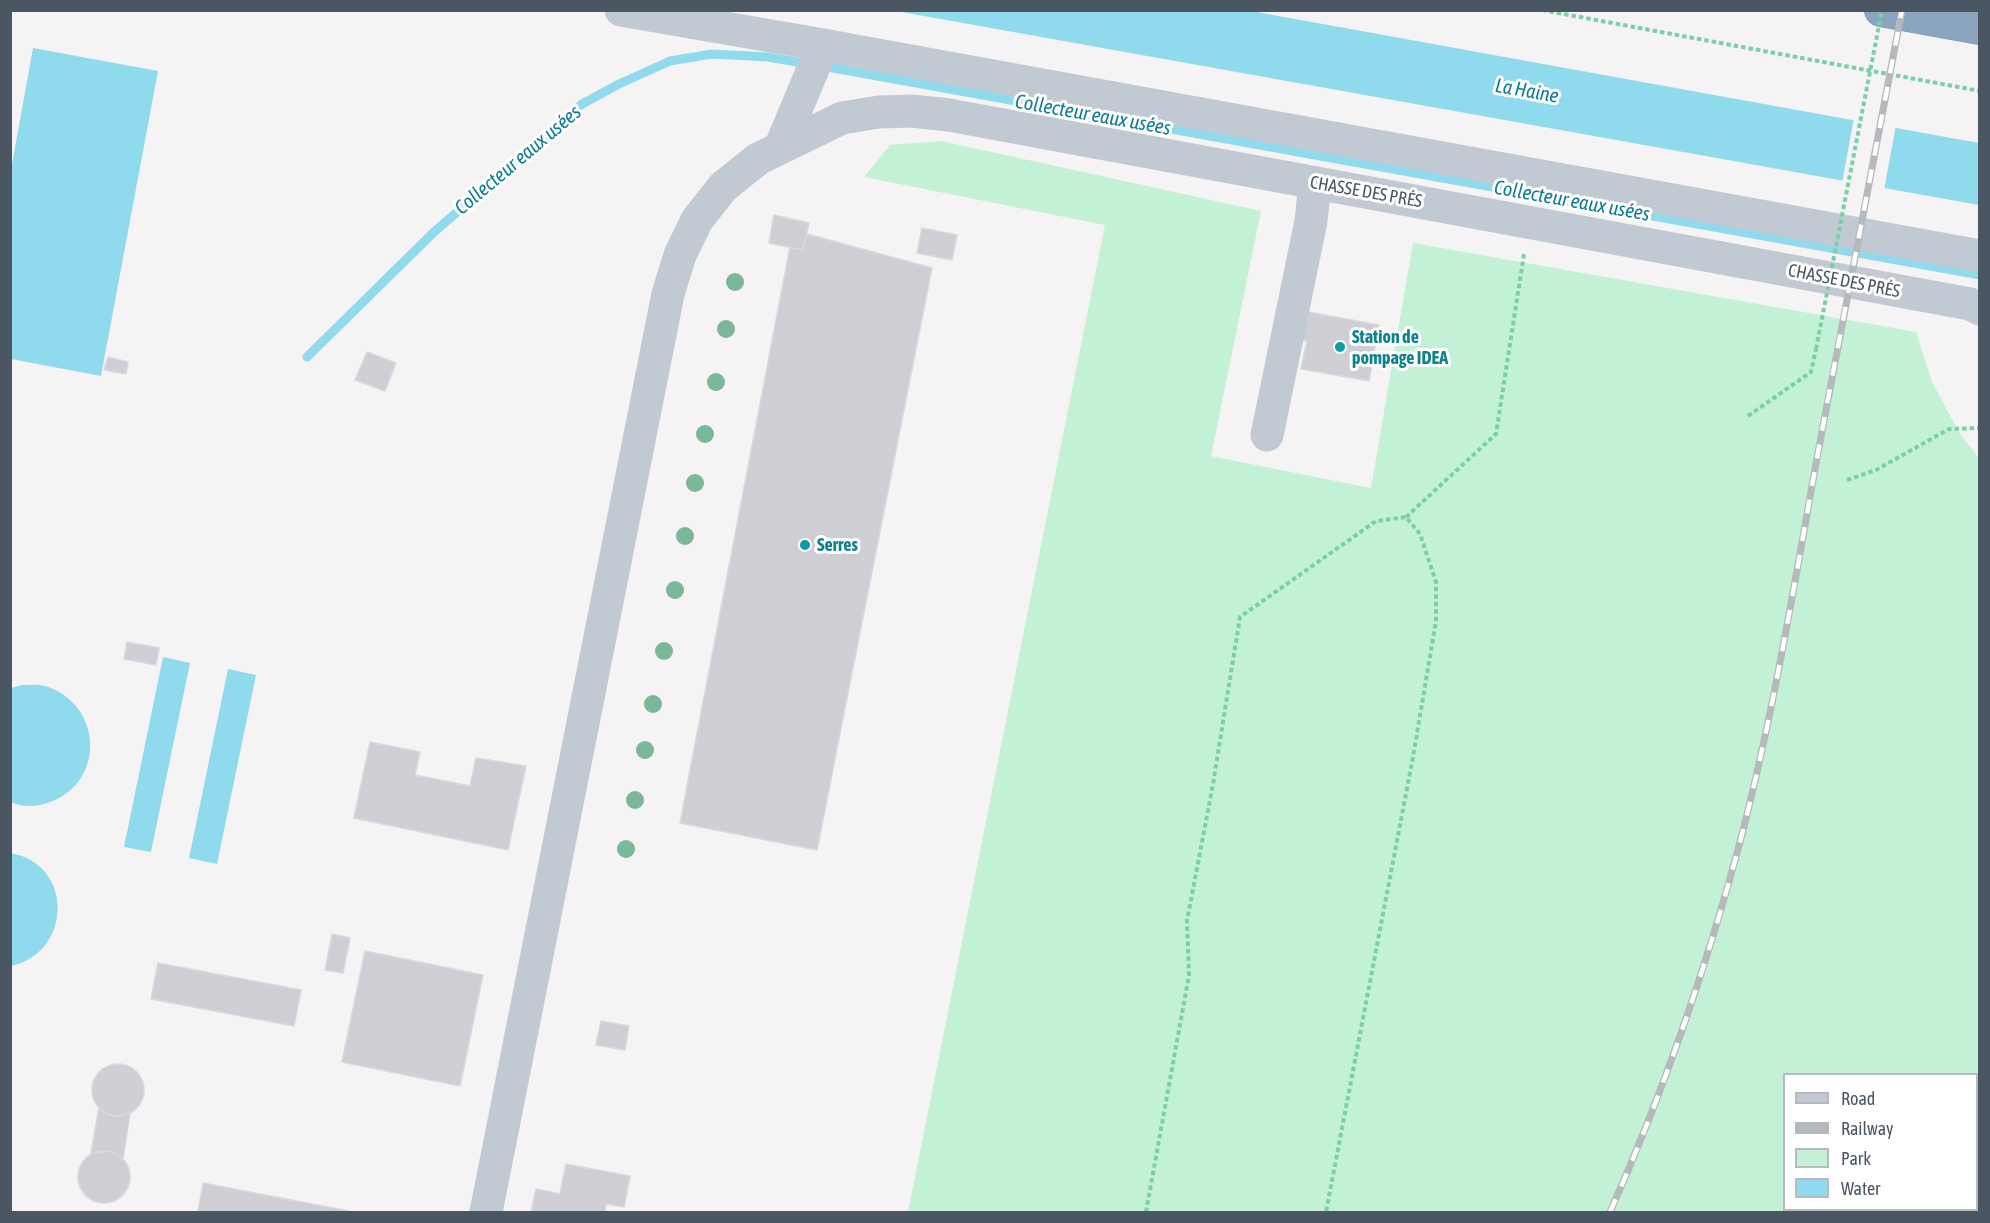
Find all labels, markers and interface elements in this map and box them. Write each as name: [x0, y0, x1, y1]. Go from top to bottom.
water label: La Haine: [1493, 74, 1561, 108]
water label: Collecteur eaux usées: [1013, 89, 1173, 141]
water label: Collecteur eaux usées: [450, 100, 586, 220]
street label: CHASSE DES PRÉS: [1308, 172, 1424, 212]
water label: Collecteur eaux usées: [1492, 175, 1652, 227]
street label: CHASSE DES PRÉS: [1786, 260, 1902, 302]
place label: Station de pompage IDEA: [1352, 326, 1448, 368]
marker: Station de pompage IDEA: [1333, 340, 1347, 354]
place label: Serres: [817, 534, 858, 556]
marker: Serres: [798, 538, 812, 552]
legend: [1783, 1073, 1978, 1211]
text: Road: [1841, 1088, 1875, 1109]
text: Railway: [1841, 1118, 1893, 1139]
text: Park: [1841, 1148, 1871, 1169]
text: Water: [1841, 1178, 1880, 1199]

